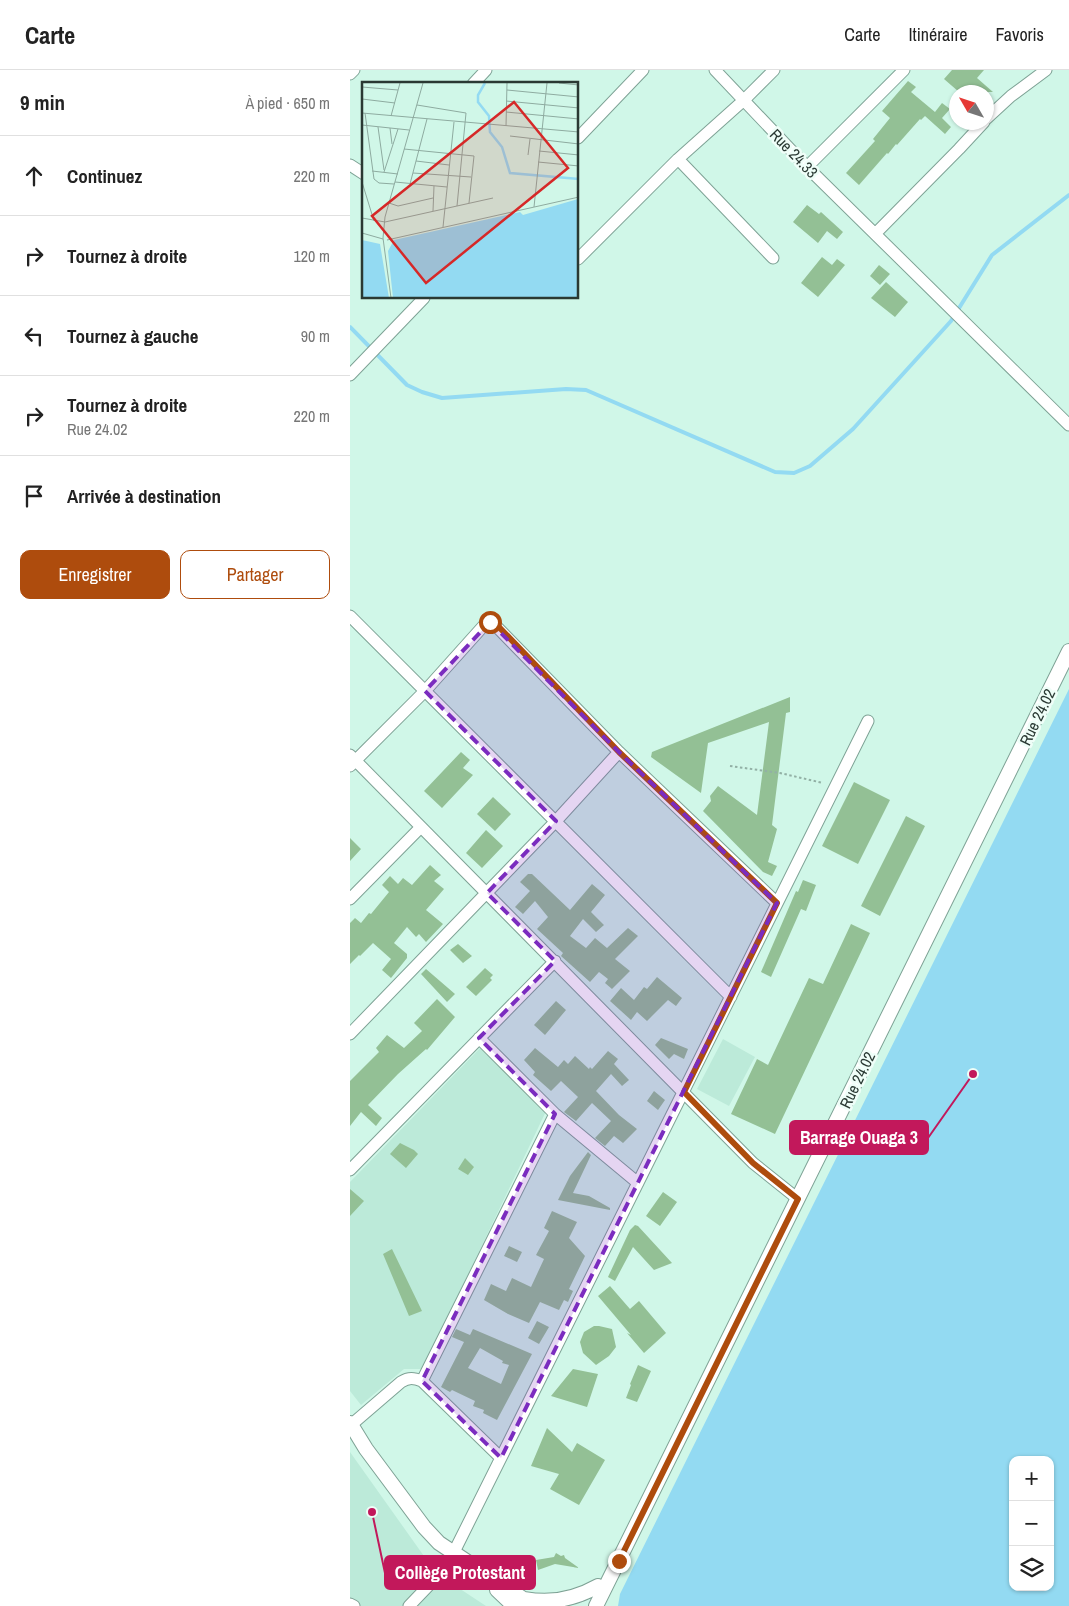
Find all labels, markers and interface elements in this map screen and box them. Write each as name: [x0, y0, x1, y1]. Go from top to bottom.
text: Carte: [25, 19, 75, 51]
text: Carte: [844, 22, 880, 47]
text: Itinéraire: [908, 22, 968, 47]
text: Favoris: [996, 22, 1044, 47]
inset map: [362, 82, 579, 299]
north arrow: [949, 85, 994, 130]
text: 9 min: [20, 88, 65, 117]
text: À pied · 650 m: [245, 92, 330, 114]
street label: Rue 24.33: [765, 124, 823, 182]
icon: ahead: [20, 162, 48, 190]
text: Continuez: [67, 163, 142, 189]
text: 220 m: [294, 165, 330, 187]
icon: right: [20, 242, 48, 270]
text: Tournez à droite: [67, 243, 187, 269]
text: 120 m: [294, 245, 330, 267]
icon: left: [20, 322, 48, 350]
text: Tournez à gauche: [67, 323, 198, 349]
text: 90 m: [301, 325, 330, 347]
text: Tournez à droite: [67, 392, 187, 418]
icon: right: [20, 402, 48, 430]
text: 220 m: [294, 405, 330, 427]
text: Rue 24.02: [67, 418, 128, 440]
icon: arrive: [20, 482, 48, 510]
text: Arrivée à destination: [67, 483, 221, 509]
button: Enregistrer: [20, 550, 170, 599]
button: Partager: [180, 550, 330, 599]
route start: [479, 611, 502, 634]
street label: Rue 24.02: [1014, 685, 1060, 749]
street label: Rue 24.02: [834, 1048, 880, 1112]
callout: Barrage Ouaga 3: [790, 1121, 928, 1154]
text: Barrage Ouaga 3: [800, 1125, 918, 1150]
map controls: [1009, 1456, 1054, 1591]
button: +: [1009, 1456, 1054, 1501]
button: −: [1009, 1501, 1054, 1546]
button: layers: [1009, 1546, 1054, 1591]
route end: [608, 1550, 631, 1573]
callout: Collège Protestant: [385, 1556, 535, 1589]
text: Collège Protestant: [395, 1560, 525, 1585]

